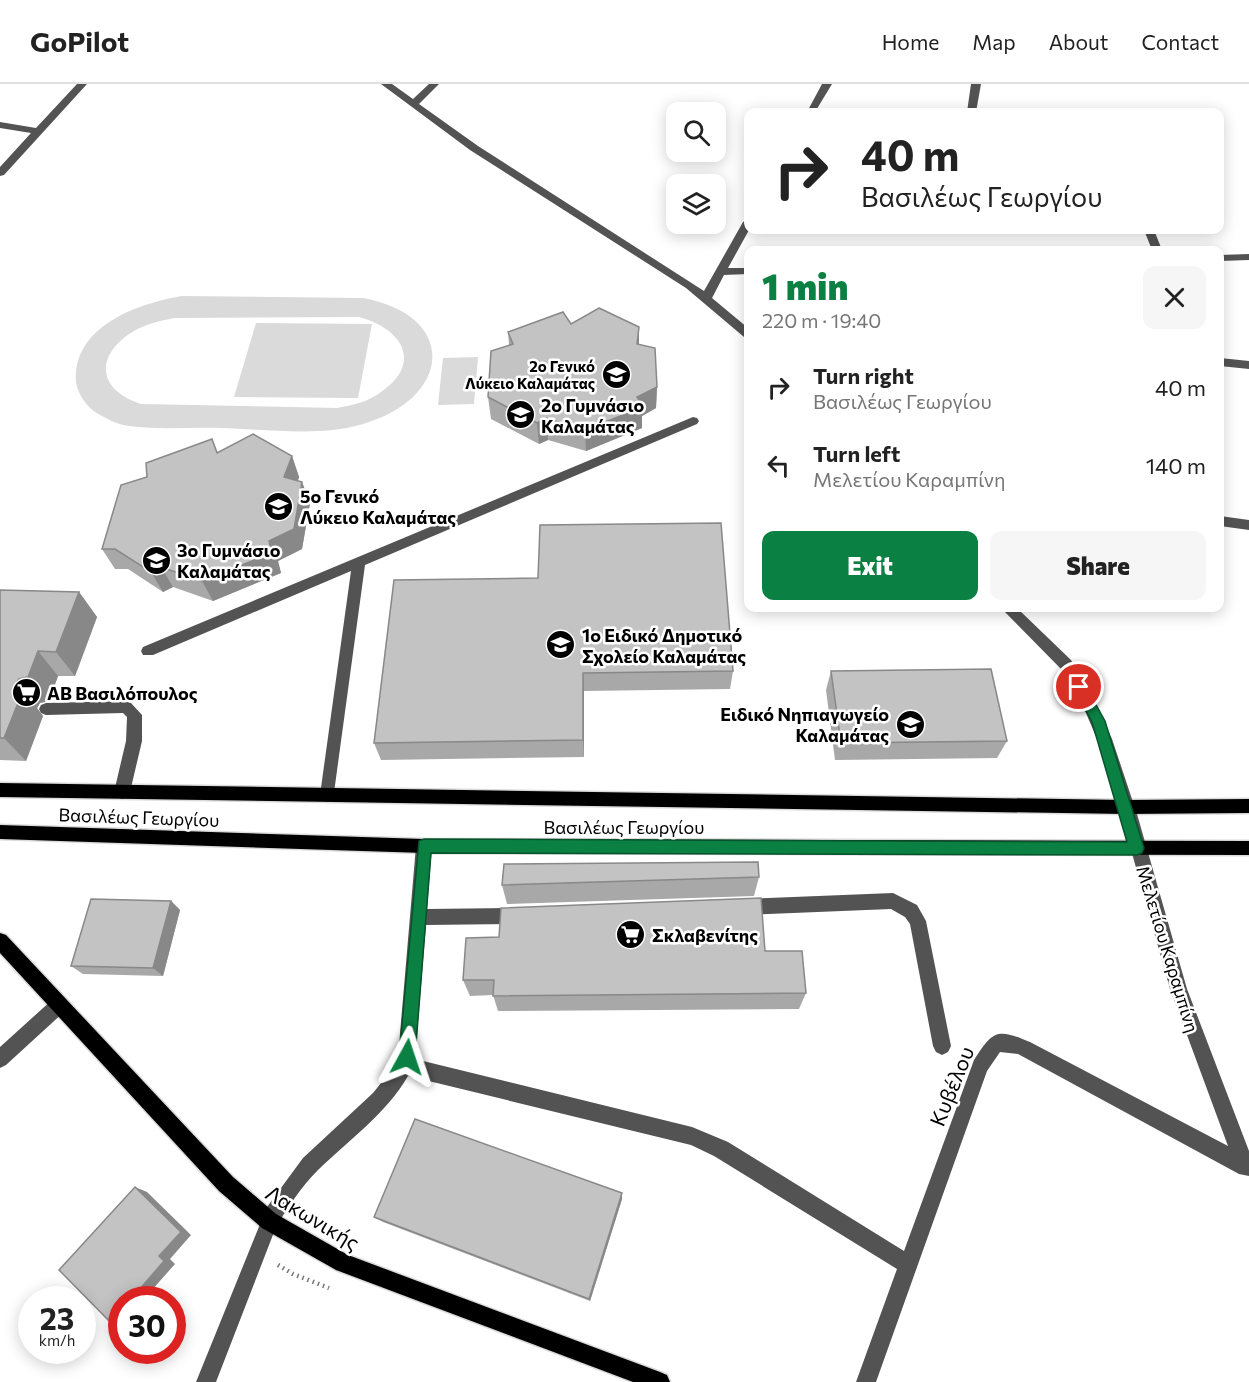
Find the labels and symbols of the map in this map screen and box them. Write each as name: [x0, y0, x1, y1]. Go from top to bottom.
place label: 2ο Γενικό Λύκειο Καλαμάτας: [465, 357, 595, 392]
school or university icon: 2ο Γενικό Λύκειο Καλαμάτας: [600, 359, 632, 391]
place label: 2ο Γυμνάσιο Καλαμάτας: [541, 394, 644, 437]
school or university icon: 2ο Γυμνάσιο Καλαμάτας: [504, 399, 536, 431]
place label: 5ο Γενικό Λύκειο Καλαμάτας: [300, 485, 456, 528]
school or university icon: 5ο Γενικό Λύκειο Καλαμάτας: [263, 490, 295, 522]
place label: 3ο Γυμνάσιο Καλαμάτας: [177, 539, 281, 582]
school or university icon: 3ο Γυμνάσιο Καλαμάτας: [140, 544, 172, 576]
place label: 1ο Ειδικό Δημοτικό Σχολείο Καλαμάτας: [582, 624, 746, 667]
school or university icon: 1ο Ειδικό Δημοτικό Σχολείο Καλαμάτας: [545, 629, 577, 661]
pin: [1053, 661, 1104, 712]
supermarket icon: ΑΒ Βασιλόπουλος: [10, 677, 42, 709]
place label: ΑΒ Βασιλόπουλος: [47, 682, 198, 704]
place label: Ειδικό Νηπιαγωγείο Καλαμάτας: [720, 703, 889, 746]
school or university icon: Ειδικό Νηπιαγωγείο Καλαμάτας: [894, 708, 926, 740]
street label: Βασιλέως Γεωργίου: [58, 803, 220, 831]
street label: Βασιλέως Γεωργίου: [544, 816, 704, 838]
street label: Μελετίου Καραμπίνη: [1132, 863, 1204, 1035]
supermarket icon: Σκλαβενίτης: [615, 919, 647, 951]
place label: Σκλαβενίτης: [652, 924, 758, 946]
position arrow: [375, 1025, 439, 1089]
street label: Κυβέλου: [924, 1042, 978, 1130]
street label: Λακωνικής: [262, 1179, 364, 1255]
speed limit sign: 30: [108, 1286, 186, 1364]

